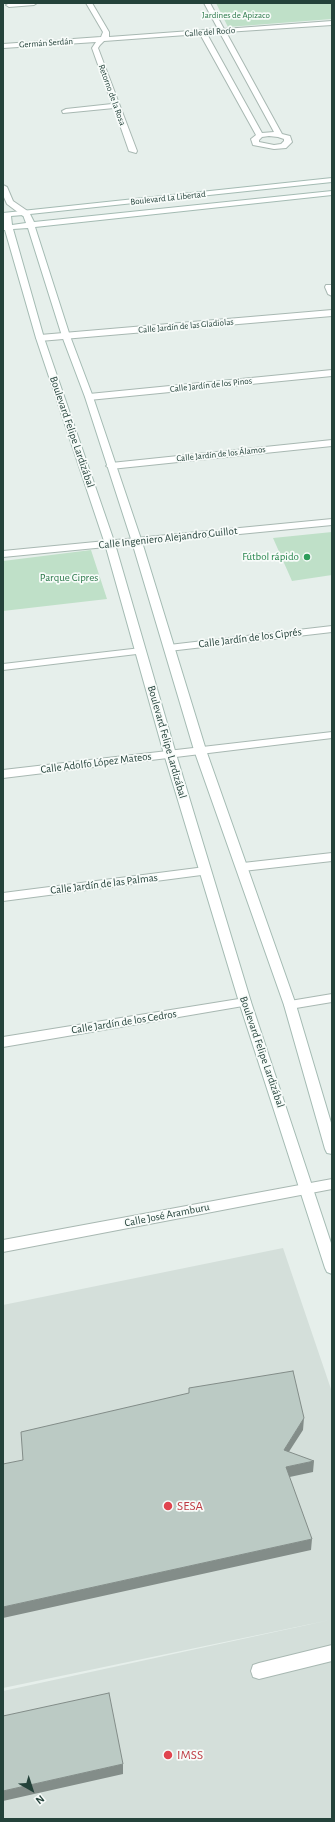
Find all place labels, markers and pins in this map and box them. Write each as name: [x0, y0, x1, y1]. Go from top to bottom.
place label: Fútbol rápido: [242, 550, 299, 564]
marker: Fútbol rápido: [302, 552, 312, 562]
place label: SESA: [177, 1498, 203, 1514]
marker: SESA: [162, 1500, 174, 1512]
place label: IMSS: [177, 1747, 203, 1763]
marker: IMSS: [162, 1749, 174, 1761]

